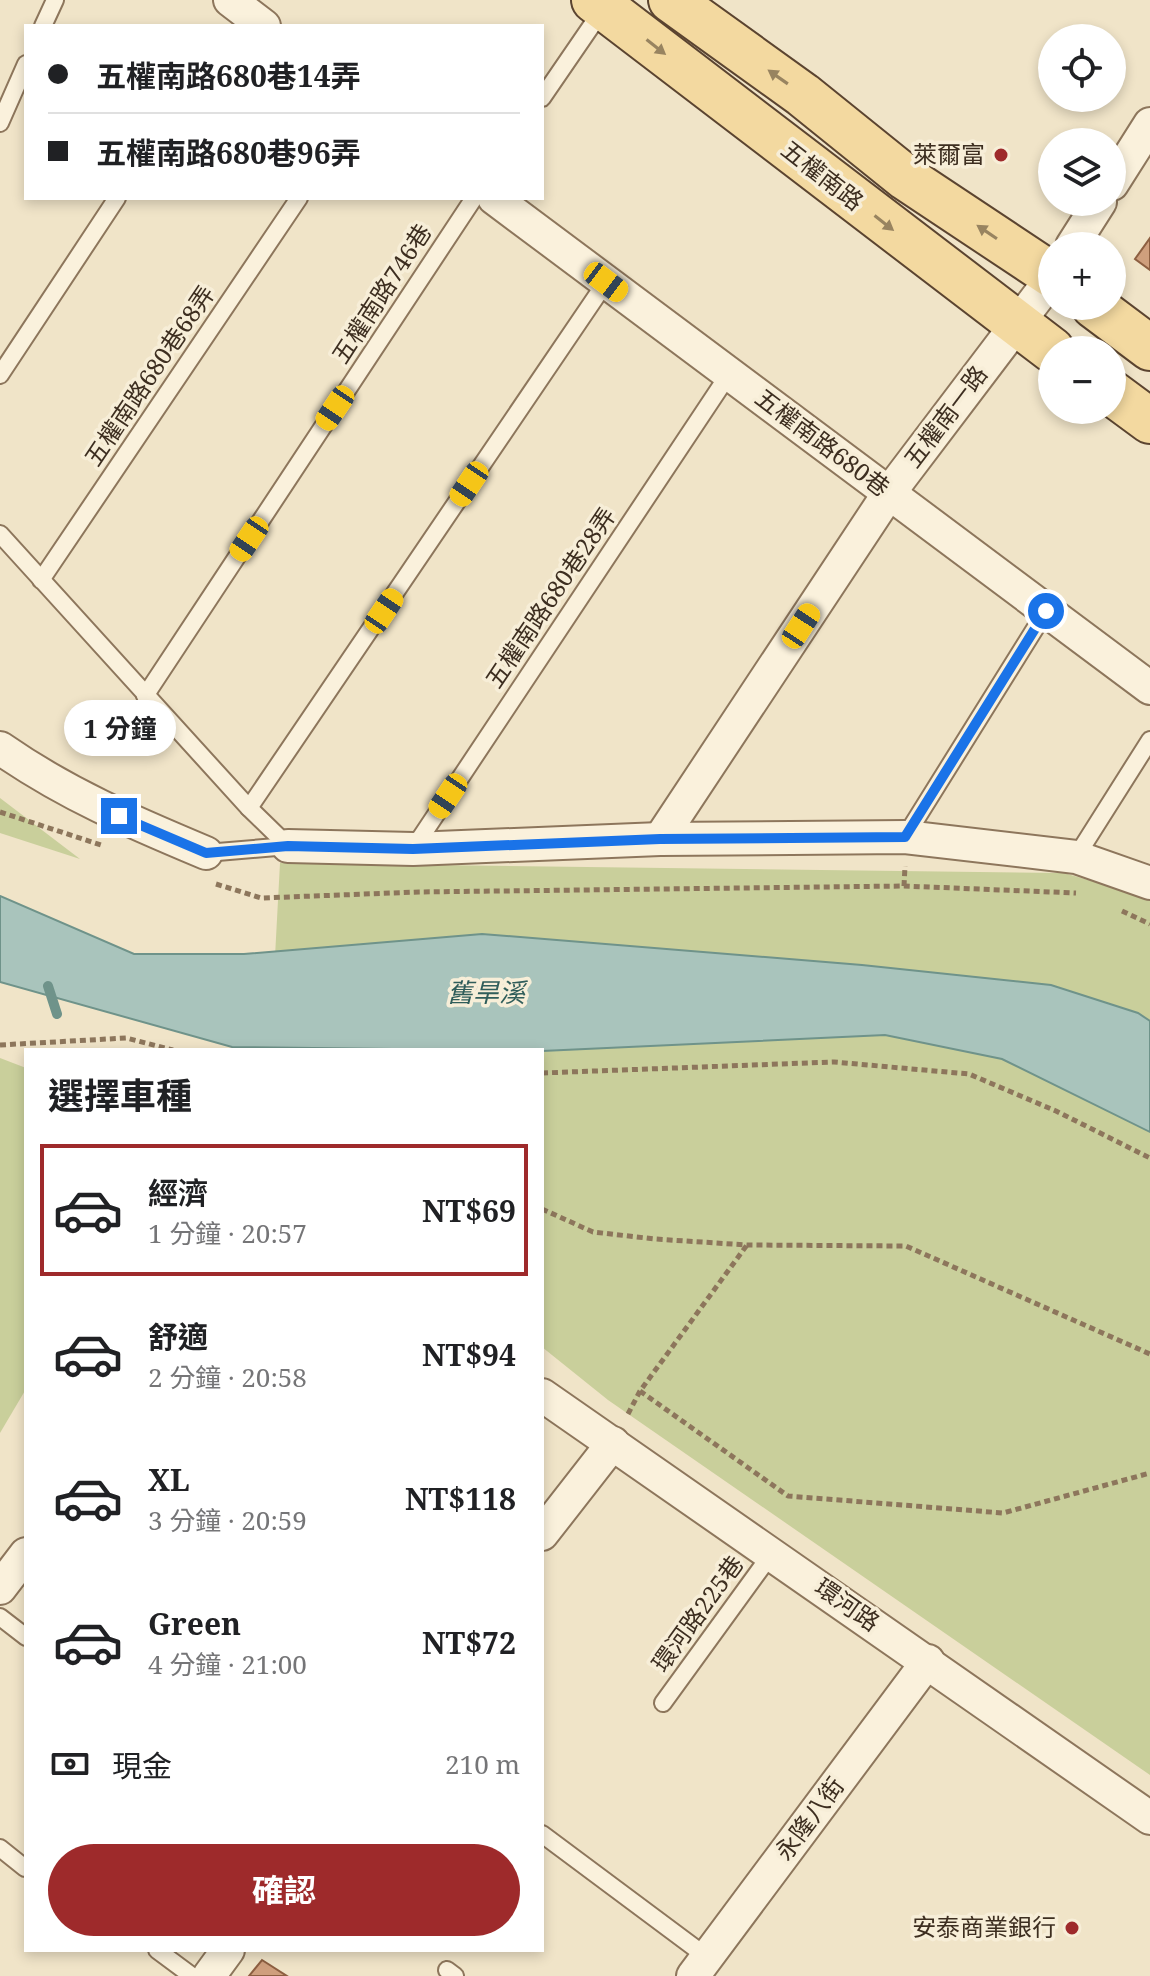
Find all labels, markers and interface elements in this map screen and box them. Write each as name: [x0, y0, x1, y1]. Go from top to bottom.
map controls: [1038, 24, 1126, 424]
button: locate: [1038, 24, 1126, 112]
one-way arrow: [645, 39, 666, 55]
text: 五權南路680巷14弄: [96, 55, 361, 96]
one-way arrow: [768, 70, 789, 85]
button: layers: [1038, 128, 1126, 216]
text: 五權南路680巷96弄: [96, 132, 361, 173]
street label: 五權南路: [775, 132, 871, 217]
place label: 萊爾富: [913, 137, 985, 170]
marker: 萊爾富: [992, 146, 1010, 164]
one-way arrow: [874, 214, 894, 230]
street label: 五權南路746巷: [323, 217, 438, 369]
one-way arrow: [976, 225, 998, 239]
button: +: [1038, 232, 1126, 320]
car: [580, 258, 632, 306]
street label: 五權南路680巷68弄: [76, 278, 221, 472]
button: −: [1038, 336, 1126, 424]
street label: 五權南一路: [896, 358, 994, 474]
street label: 五權南路680巷: [749, 380, 897, 503]
car: [312, 381, 358, 435]
car: [446, 457, 492, 511]
street label: 五權南路680巷28弄: [477, 500, 622, 694]
car: [226, 512, 272, 566]
car: [361, 584, 407, 638]
route start: [1028, 593, 1064, 629]
car: [778, 599, 824, 653]
callout: 1 分鐘: [63, 700, 175, 756]
text: 1 分鐘: [83, 710, 157, 746]
car: [425, 769, 471, 823]
route end: [101, 798, 137, 834]
water label: 舊旱溪: [447, 974, 529, 1010]
text: 選擇車種: [48, 1071, 192, 1120]
text: 經濟: [148, 1172, 208, 1213]
icon: car: [52, 1174, 124, 1246]
text: NT$69: [422, 1190, 516, 1231]
text: 1 分鐘 · 20:57: [148, 1215, 307, 1251]
text: 舒適: [148, 1316, 208, 1357]
icon: car: [52, 1318, 124, 1390]
text: NT$94: [422, 1334, 516, 1375]
text: 2 分鐘 · 20:58: [148, 1359, 307, 1395]
text: XL: [148, 1459, 190, 1500]
icon: car: [52, 1462, 124, 1534]
text: NT$118: [405, 1478, 516, 1519]
text: 3 分鐘 · 20:59: [148, 1502, 307, 1538]
street label: 環河路225巷: [643, 1548, 750, 1678]
street label: 環河路: [809, 1570, 887, 1638]
text: Green: [148, 1603, 241, 1644]
icon: car: [52, 1606, 124, 1678]
text: NT$72: [422, 1622, 516, 1663]
text: 4 分鐘 · 21:00: [148, 1646, 307, 1682]
icon: cash: [48, 1742, 92, 1786]
text: 現金: [112, 1745, 172, 1786]
text: 210 m: [445, 1746, 520, 1782]
street label: 永隆八街: [767, 1770, 851, 1866]
button: 確認: [48, 1844, 520, 1936]
place label: 安泰商業銀行: [912, 1910, 1056, 1943]
marker: 安泰商業銀行: [1063, 1919, 1081, 1937]

